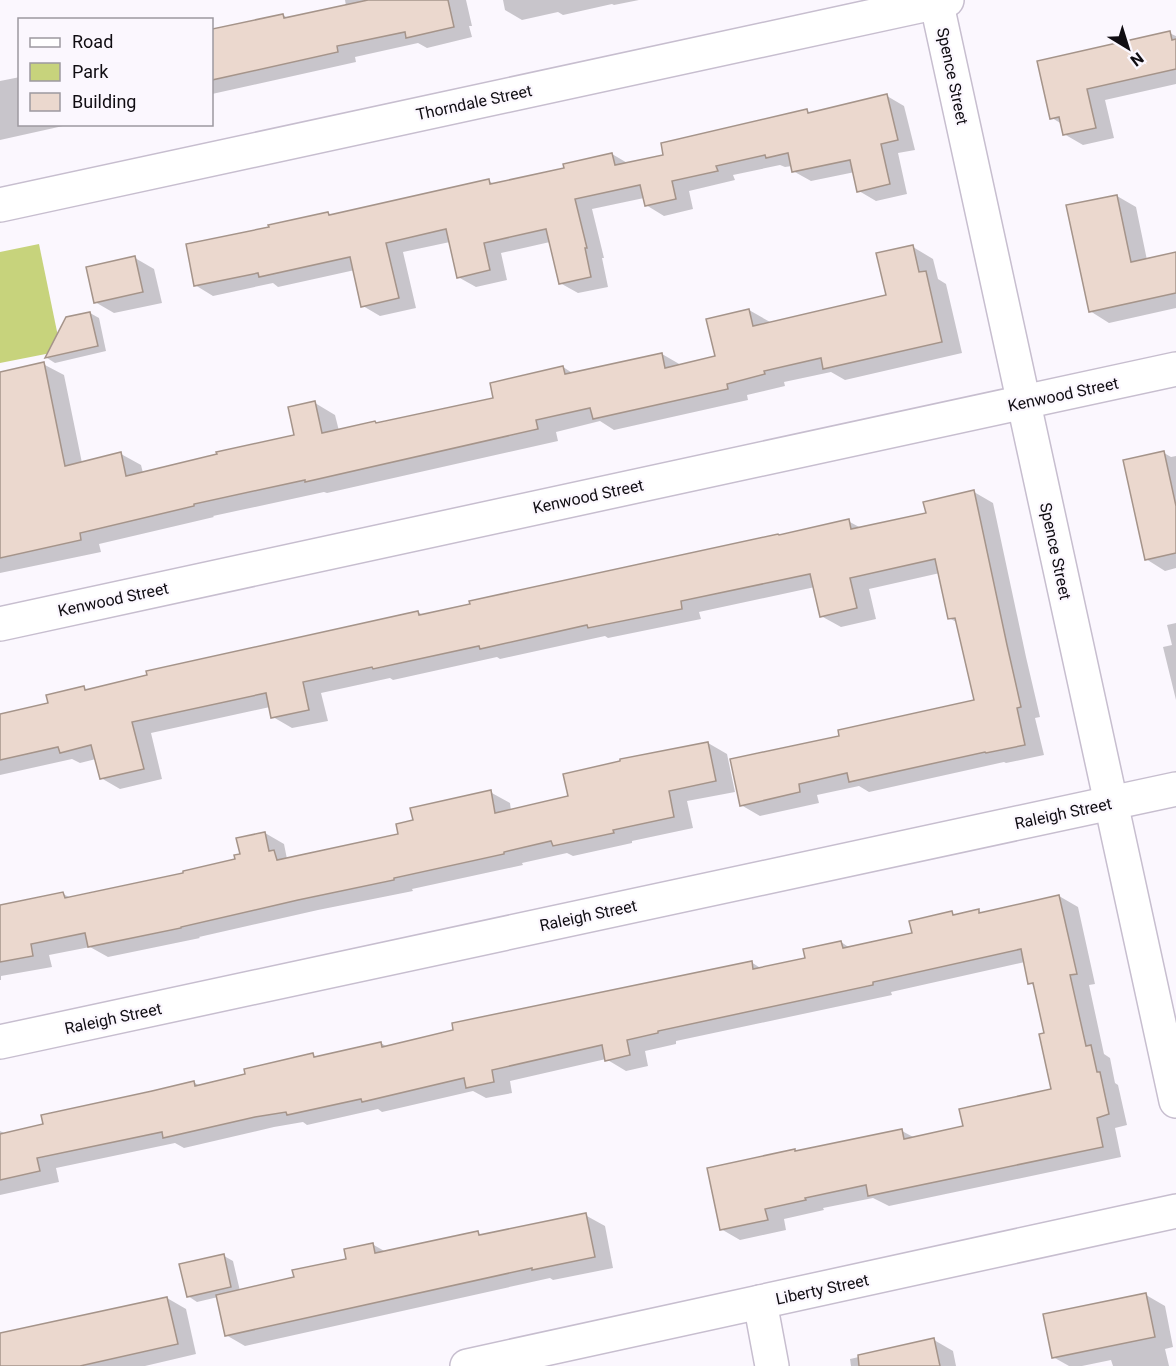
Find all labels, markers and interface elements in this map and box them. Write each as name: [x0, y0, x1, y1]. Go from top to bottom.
legend: [18, 18, 213, 126]
north arrow: [1098, 18, 1158, 78]
street label: Spence Street: [933, 26, 972, 126]
text: Road: [72, 31, 113, 52]
text: N: [1127, 48, 1147, 70]
text: Park: [72, 61, 109, 82]
street label: Thorndale Street: [414, 81, 534, 124]
text: Building: [72, 91, 136, 112]
street label: Kenwood Street: [1006, 373, 1120, 415]
street label: Kenwood Street: [531, 475, 645, 517]
street label: Spence Street: [1036, 501, 1075, 601]
street label: Kenwood Street: [56, 578, 170, 620]
street label: Raleigh Street: [1013, 794, 1113, 833]
street label: Raleigh Street: [538, 896, 638, 935]
street label: Raleigh Street: [63, 999, 163, 1038]
street label: Liberty Street: [774, 1270, 870, 1309]

